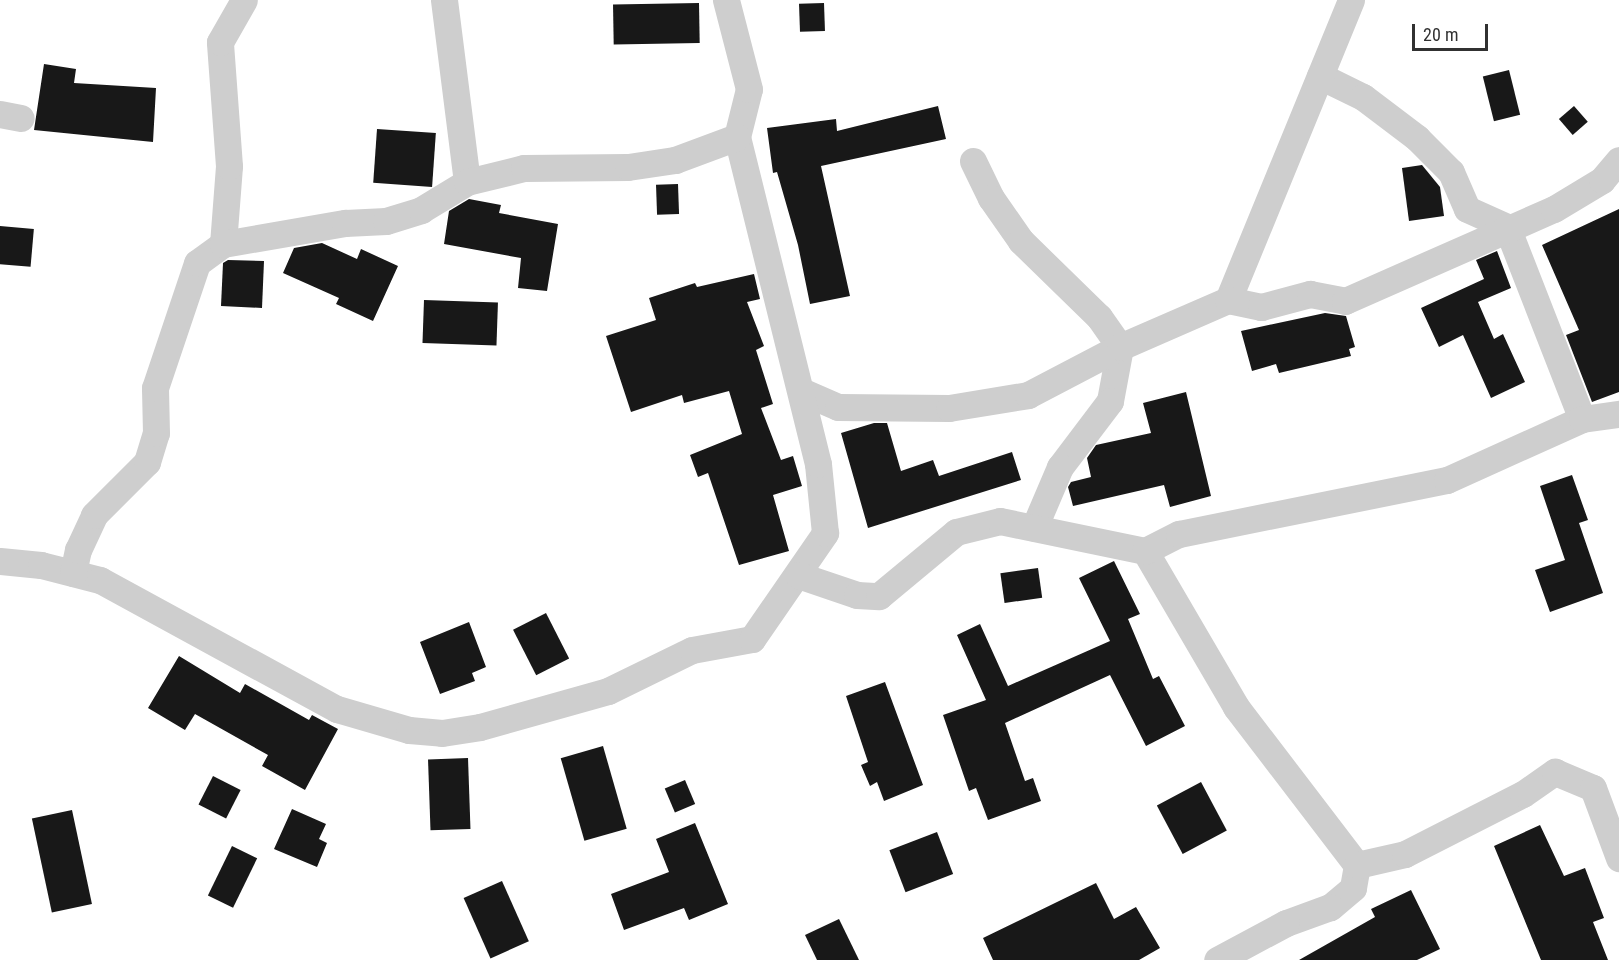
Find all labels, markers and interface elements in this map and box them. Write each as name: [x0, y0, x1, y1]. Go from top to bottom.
scale bar: [1415, 12, 1492, 50]
text: 20 m: [1423, 24, 1458, 45]

